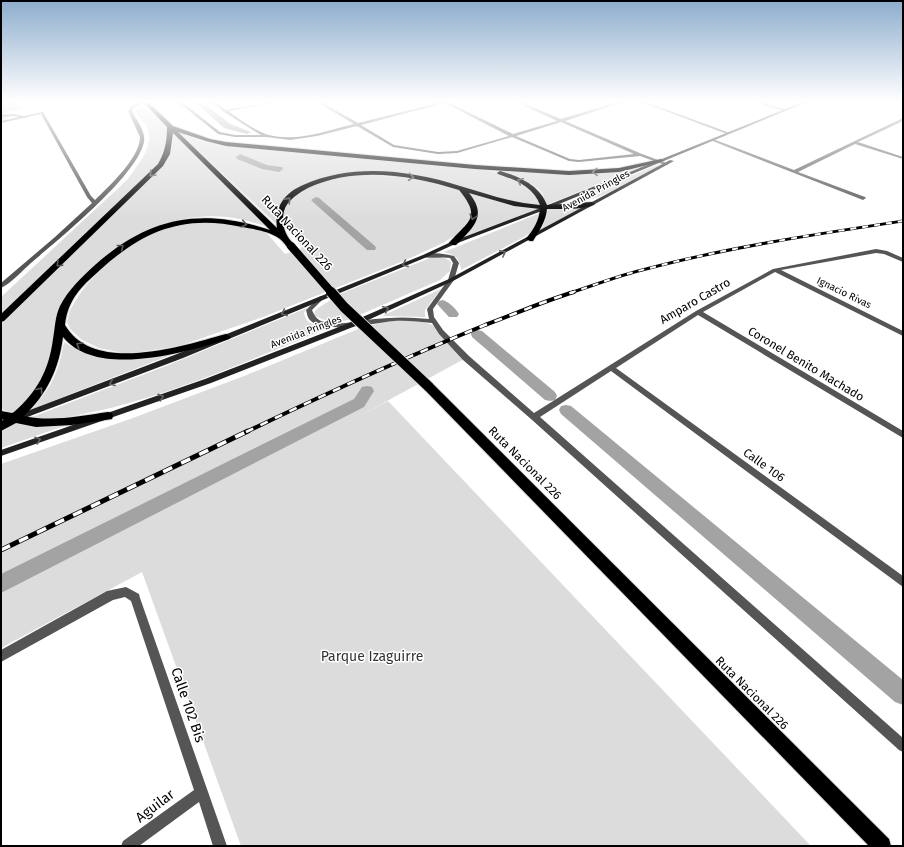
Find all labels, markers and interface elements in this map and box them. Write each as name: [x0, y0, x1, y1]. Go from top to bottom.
street label: Avenida Pringles: [560, 167, 632, 214]
one-way arrow: [591, 168, 598, 177]
one-way arrow: [150, 169, 157, 177]
one-way arrow: [408, 172, 414, 181]
one-way arrow: [517, 178, 524, 186]
street label: Ruta Nacional 226: [259, 193, 335, 273]
one-way arrow: [284, 197, 291, 205]
one-way arrow: [470, 214, 478, 221]
one-way arrow: [241, 220, 248, 228]
one-way arrow: [116, 245, 123, 252]
one-way arrow: [499, 250, 506, 258]
one-way arrow: [56, 259, 64, 267]
one-way arrow: [401, 259, 409, 267]
street label: Amparo Castro: [657, 275, 733, 327]
street label: Ignacio Rivas: [815, 275, 874, 312]
one-way arrow: [381, 306, 389, 314]
one-way arrow: [281, 308, 289, 316]
street label: Avenida Pringles: [269, 313, 344, 351]
street label: Coronel Benito Machado: [745, 324, 867, 404]
one-way arrow: [76, 342, 83, 350]
one-way arrow: [108, 378, 115, 386]
one-way arrow: [36, 388, 43, 395]
one-way arrow: [157, 394, 164, 402]
street label: Ruta Nacional 226: [486, 424, 564, 502]
one-way arrow: [34, 436, 41, 445]
street label: Calle 106: [740, 445, 788, 485]
park label: Parque Izaguirre: [321, 648, 423, 665]
street label: Ruta Nacional 226: [713, 654, 791, 732]
street label: Calle 102 Bis: [167, 665, 209, 745]
street label: Aguilar: [132, 786, 178, 826]

